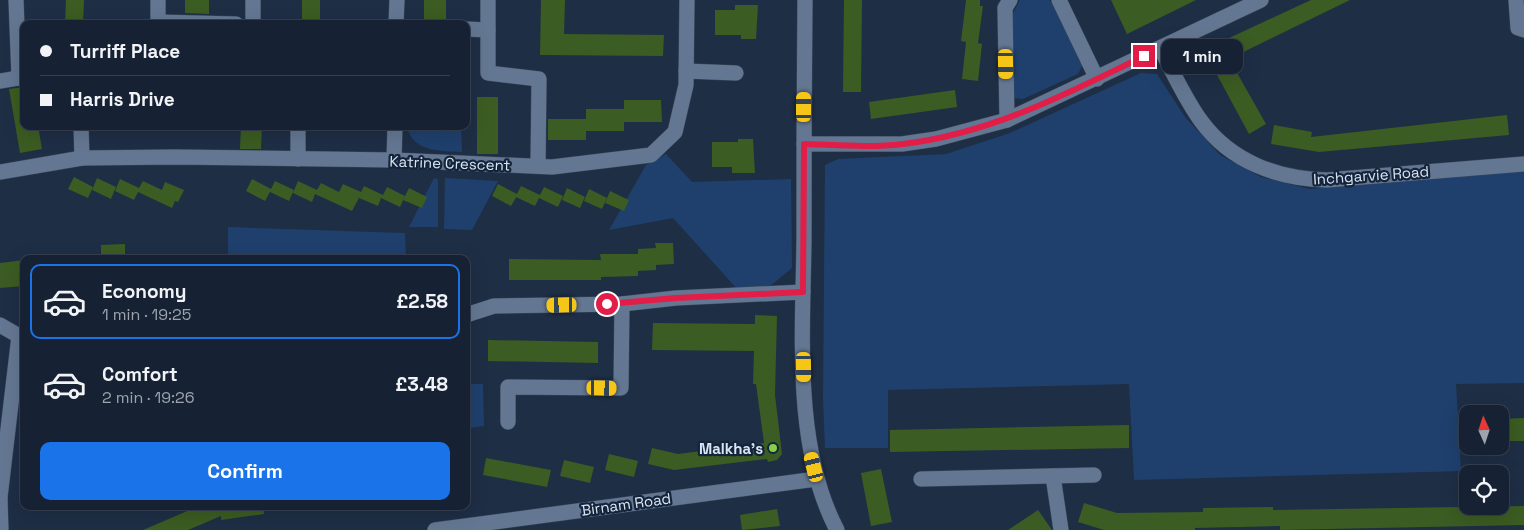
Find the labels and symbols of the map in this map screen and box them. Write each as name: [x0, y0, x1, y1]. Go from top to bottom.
callout: 1 min: [1162, 38, 1244, 74]
route end: [1133, 45, 1155, 67]
car: [998, 49, 1013, 79]
car: [796, 92, 811, 122]
street label: Katrine Crescent: [389, 151, 511, 175]
street label: Inchgarvie Road: [1312, 161, 1430, 189]
route start: [596, 293, 618, 315]
car: [546, 297, 577, 313]
car: [796, 352, 811, 382]
car: [586, 380, 617, 396]
north arrow: [1459, 405, 1509, 455]
place label: Malkha's: [699, 439, 763, 458]
marker: Malkha's: [767, 442, 779, 454]
car: [803, 451, 824, 483]
street label: Birnam Road: [580, 488, 672, 520]

